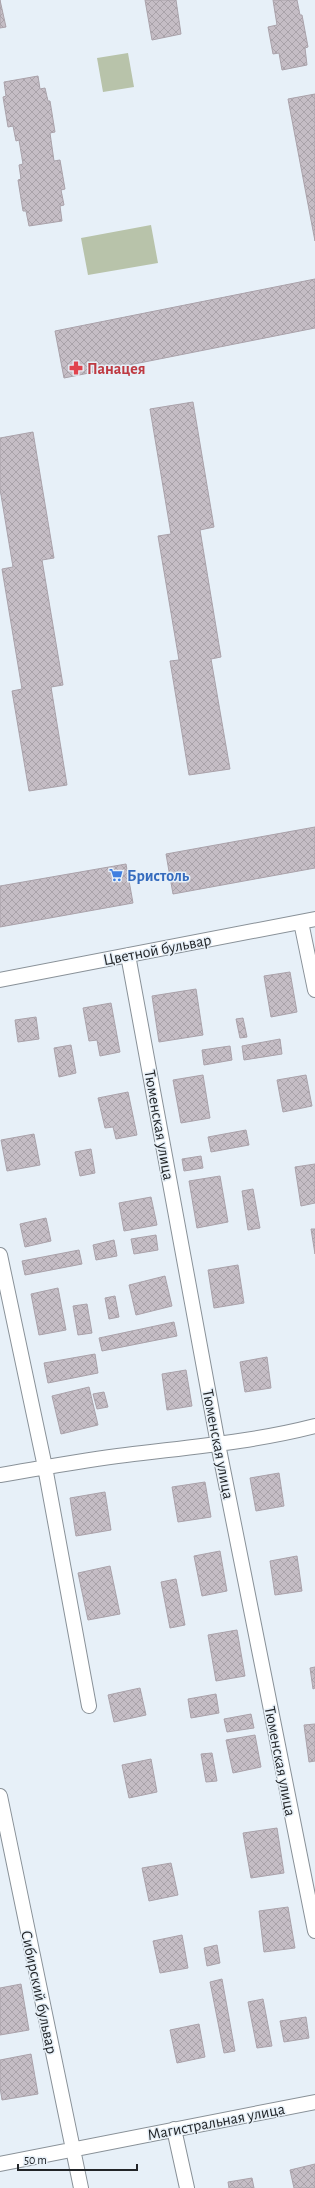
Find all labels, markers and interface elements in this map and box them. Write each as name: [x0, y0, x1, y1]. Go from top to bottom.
pharmacy icon: Панацея: [68, 360, 84, 376]
place label: Панацея: [87, 361, 146, 377]
supermarket icon: Бристоль: [108, 867, 124, 883]
place label: Бристоль: [127, 868, 190, 884]
street label: Цветной бульвар: [102, 932, 213, 969]
street label: Тюменская улица: [140, 1069, 177, 1182]
street label: Тюменская улица: [199, 1388, 237, 1501]
street label: Тюменская улица: [261, 1705, 299, 1818]
street label: Сибирский бульвар: [17, 1929, 60, 2056]
street label: Магистральная улица: [146, 2101, 286, 2144]
scale bar: [18, 2146, 137, 2172]
text: 50 m: [24, 2154, 47, 2166]

